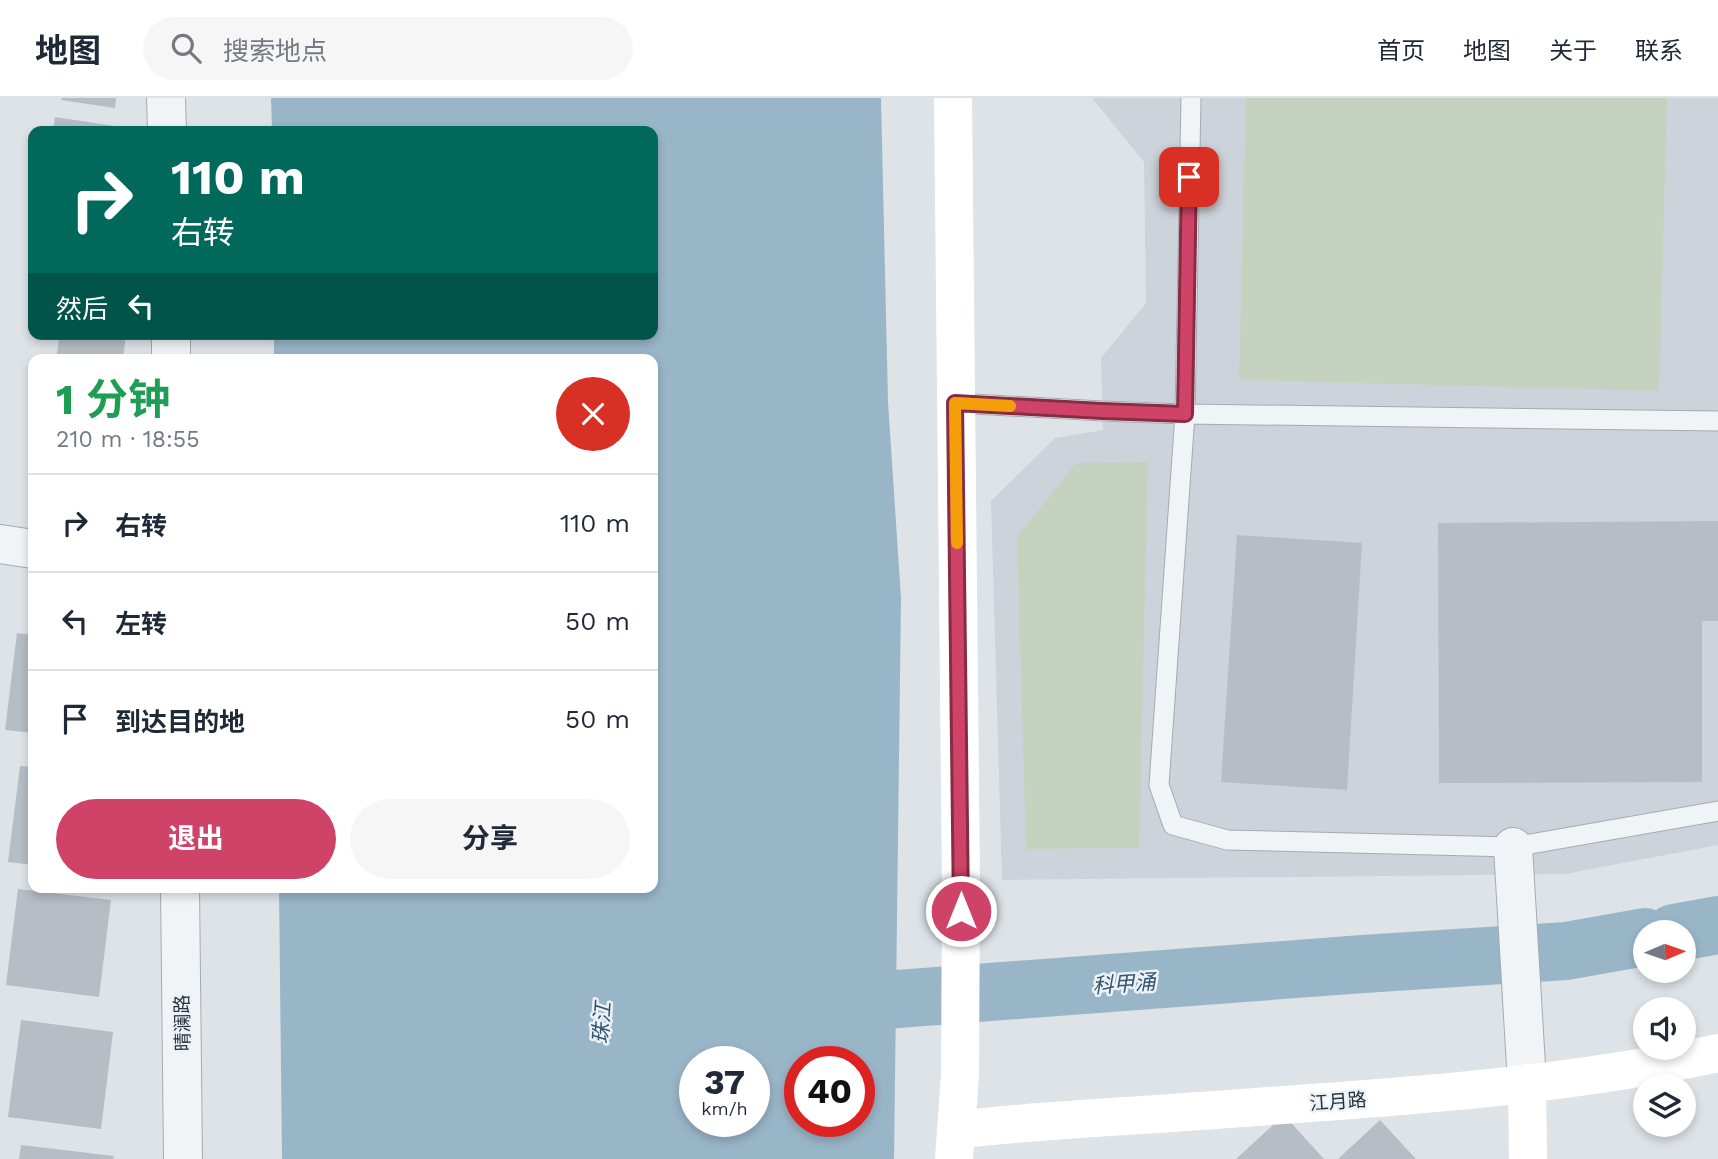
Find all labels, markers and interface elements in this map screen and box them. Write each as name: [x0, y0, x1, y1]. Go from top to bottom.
search box: [143, 17, 633, 80]
icon: search: [167, 29, 205, 67]
text: 地图: [35, 31, 101, 70]
text: 搜索地点: [223, 36, 327, 66]
text: 首页: [1377, 37, 1425, 65]
text: 地图: [1463, 37, 1511, 65]
text: 关于: [1549, 37, 1597, 65]
text: 联系: [1635, 37, 1683, 65]
pin: [1159, 147, 1219, 207]
text: 110 m: [171, 148, 305, 206]
icon: right: [56, 154, 147, 245]
icon: arrive: [1170, 158, 1208, 196]
text: 右转: [171, 214, 235, 252]
icon: left: [122, 287, 160, 325]
text: 然后: [56, 294, 108, 324]
text: 1 分钟: [56, 375, 170, 424]
button: close: [556, 377, 630, 451]
text: 210 m · 18:55: [56, 426, 200, 453]
icon: right: [56, 504, 94, 542]
text: 110 m: [560, 508, 630, 538]
text: 右转: [115, 511, 167, 541]
icon: left: [56, 602, 94, 640]
text: 50 m: [565, 606, 630, 636]
text: 左转: [115, 609, 167, 639]
icon: arrive: [56, 700, 94, 738]
text: 50 m: [565, 704, 630, 734]
text: 到达目的地: [115, 707, 245, 737]
button: 退出: [56, 799, 336, 879]
button: 分享: [350, 799, 630, 879]
position arrow: [924, 874, 998, 948]
north arrow: [1633, 920, 1696, 984]
map controls: [1633, 920, 1696, 1137]
water label: 科甲涌: [1092, 969, 1158, 998]
street label: 晴澜路: [171, 994, 194, 1052]
button: sound: [1633, 997, 1696, 1060]
water label: 珠江: [588, 999, 616, 1045]
speed limit sign: 40: [784, 1046, 875, 1137]
text: 37: [704, 1061, 745, 1103]
button: layers: [1633, 1074, 1696, 1137]
street label: 江月路: [1309, 1088, 1367, 1115]
text: km/h: [701, 1098, 748, 1119]

